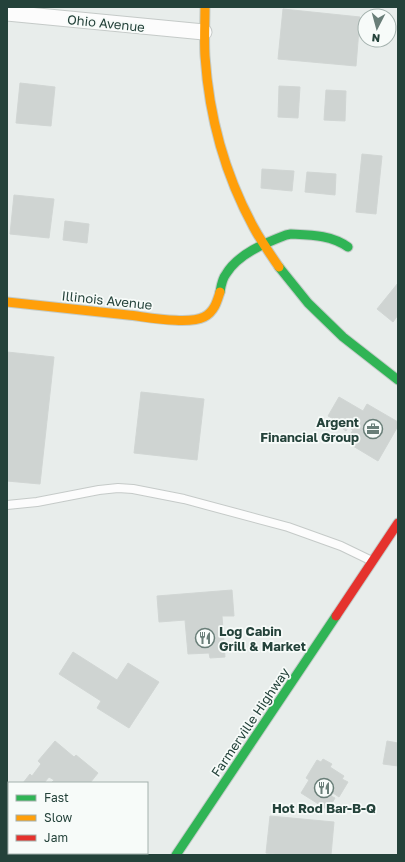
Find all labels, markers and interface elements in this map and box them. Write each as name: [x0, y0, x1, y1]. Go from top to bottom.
north arrow: [357, 8, 397, 48]
street label: Ohio Avenue: [66, 11, 146, 35]
text: N: [371, 32, 381, 45]
street label: Illinois Avenue: [61, 287, 153, 313]
place label: Argent Financial Group: [260, 414, 359, 445]
office icon: Argent Financial Group: [362, 418, 384, 440]
place label: Log Cabin Grill & Market: [219, 623, 306, 654]
restaurant icon: Log Cabin Grill & Market: [194, 627, 216, 649]
street label: Farmerville Highway: [208, 664, 293, 780]
restaurant icon: Hot Rod Bar-B-Q: [313, 777, 335, 799]
legend: [8, 782, 148, 854]
text: Fast: [44, 790, 69, 805]
place label: Hot Rod Bar-B-Q: [272, 800, 376, 816]
text: Slow: [44, 810, 72, 825]
text: Jam: [44, 830, 68, 845]

